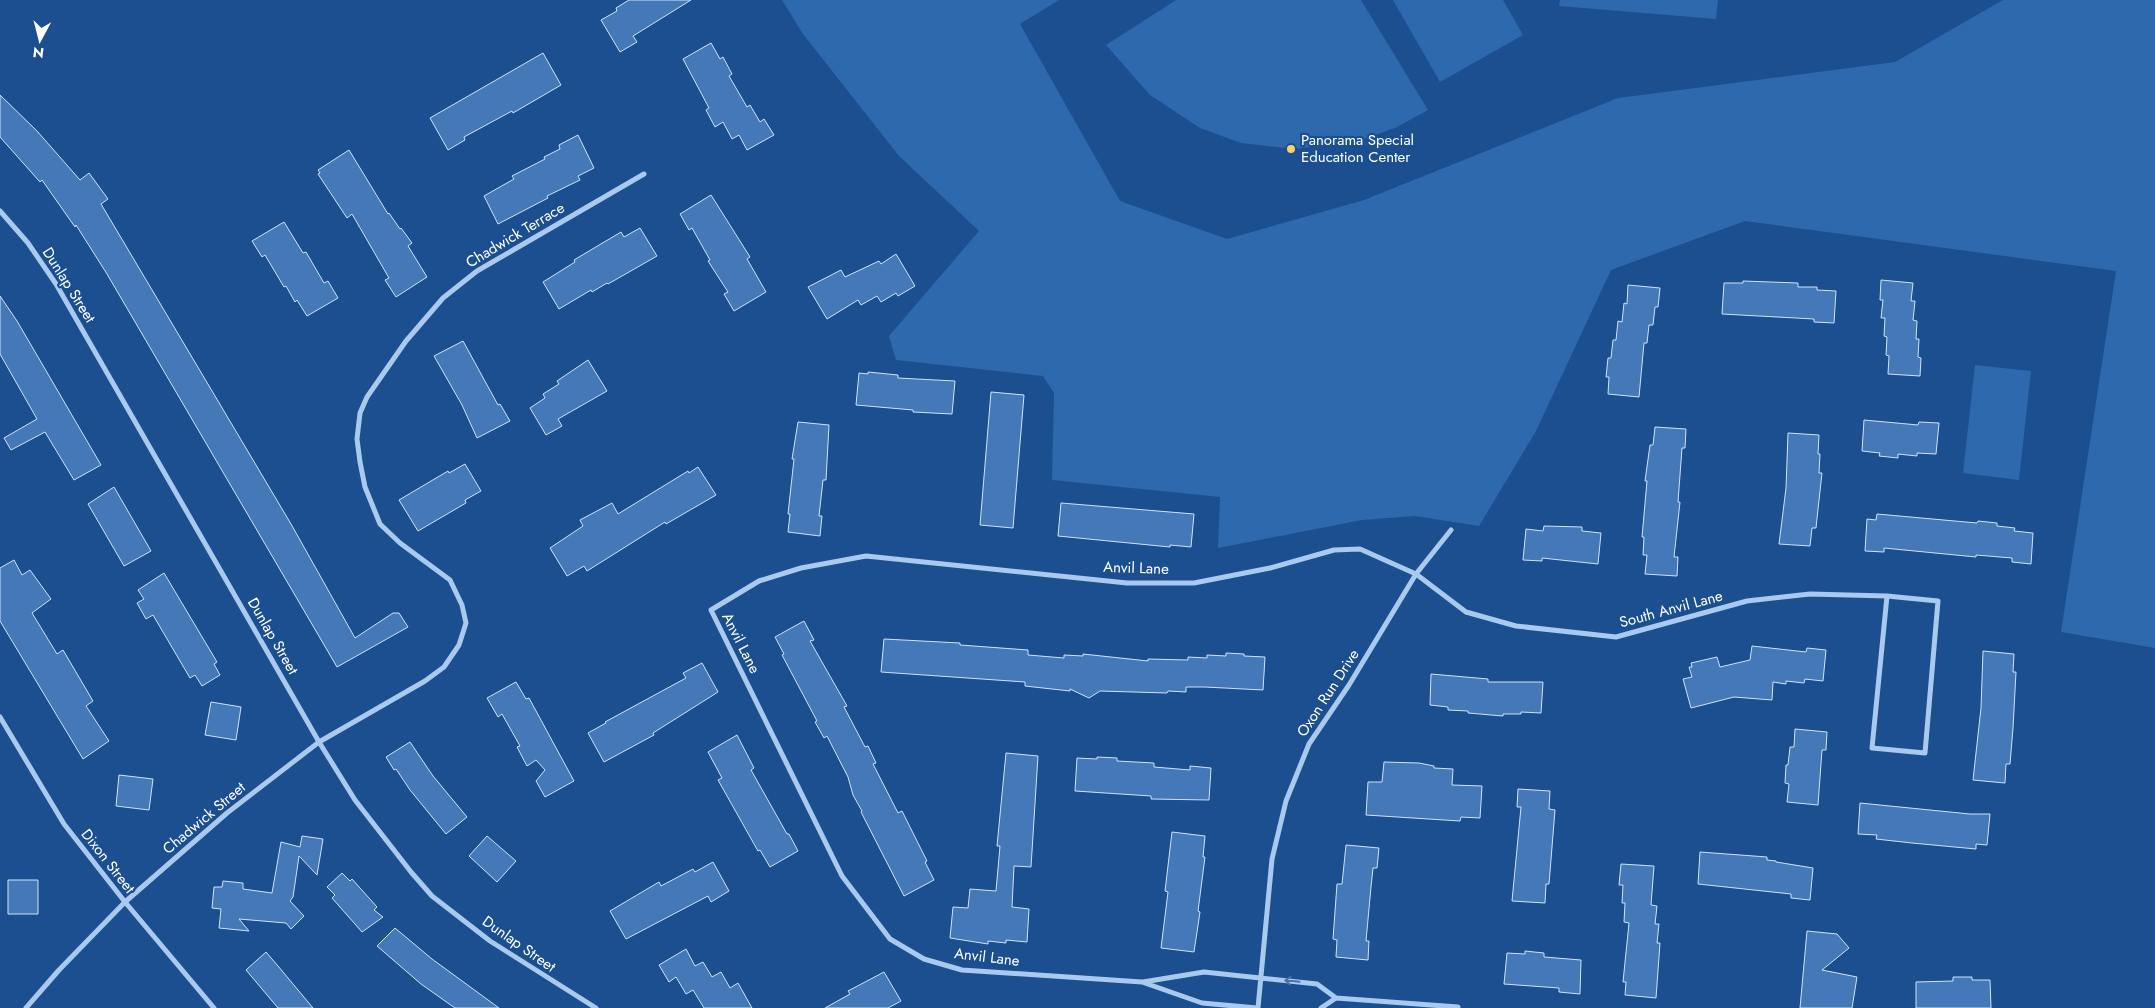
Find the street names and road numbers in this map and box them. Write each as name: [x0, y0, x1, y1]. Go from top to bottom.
street label: Chadwick Terrace: [461, 197, 569, 273]
street label: Dunlap Street: [37, 243, 101, 327]
street label: Anvil Lane: [1103, 556, 1169, 580]
street label: South Anvil Lane: [1617, 585, 1725, 633]
street label: Dunlap Street: [242, 593, 304, 679]
street label: Anvil Lane: [716, 609, 766, 678]
street label: Oxon Run Drive: [1291, 645, 1365, 741]
street label: Chadwick Street: [158, 777, 250, 859]
street label: Dixon Street: [76, 824, 140, 898]
street label: Dunlap Street: [478, 910, 561, 978]
street label: Anvil Lane: [953, 942, 1021, 972]

